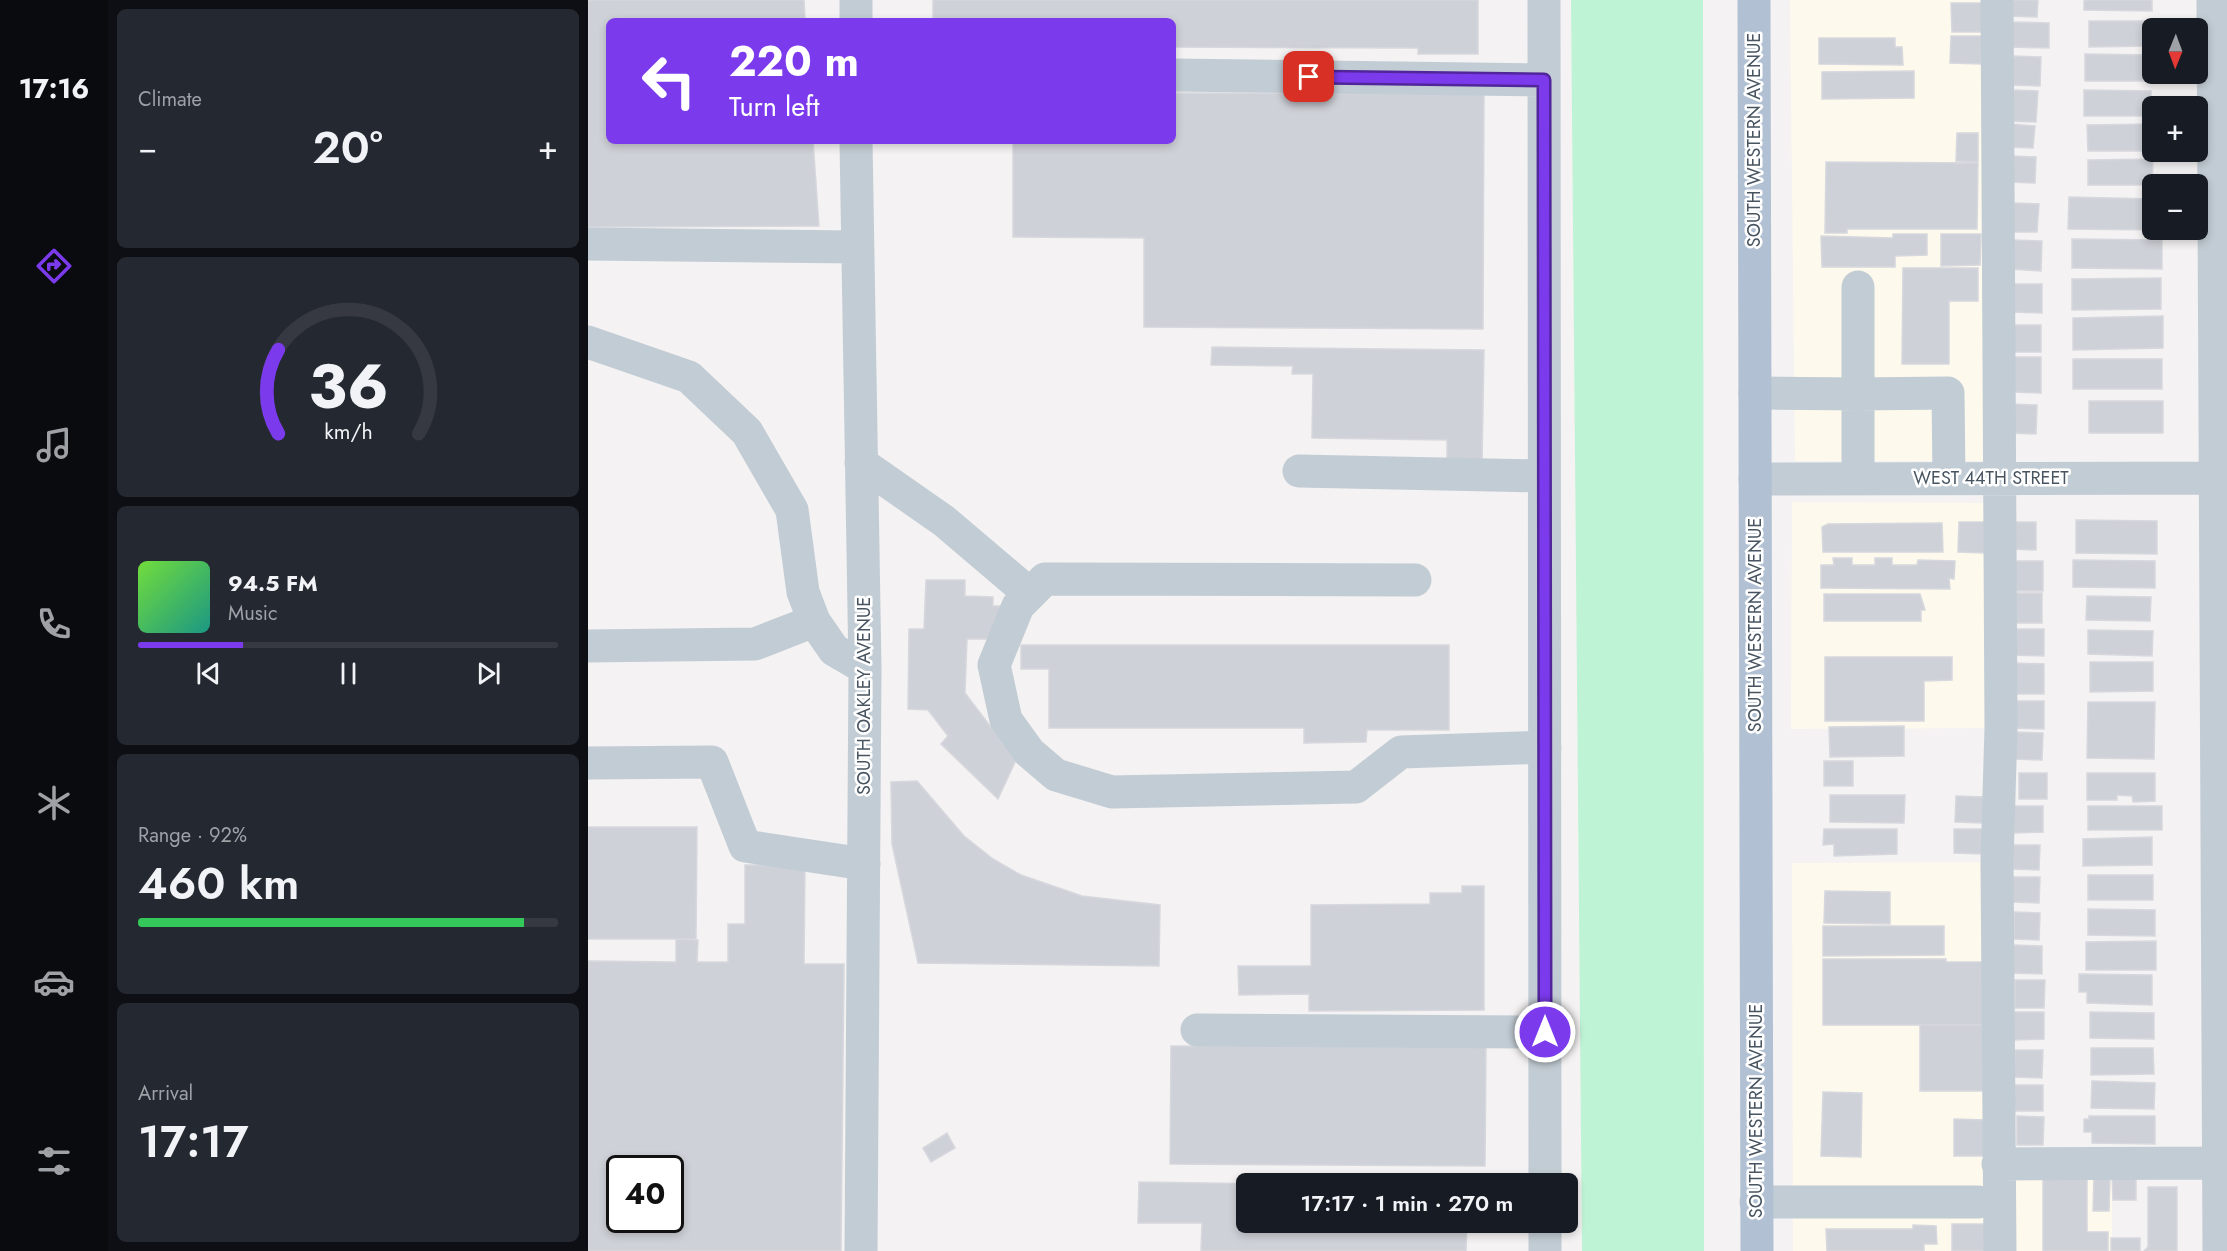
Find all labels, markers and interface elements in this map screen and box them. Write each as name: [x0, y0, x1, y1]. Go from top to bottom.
north arrow: [2142, 18, 2208, 84]
map controls: [2142, 18, 2208, 240]
text: 220 m: [729, 31, 859, 92]
street label: SOUTH WESTERN AVENUE: [1741, 33, 1767, 247]
icon: left: [630, 42, 708, 120]
pin: [1283, 51, 1334, 102]
icon: arrive: [1292, 60, 1325, 93]
text: 17:16: [19, 69, 89, 108]
text: Climate: [138, 85, 202, 114]
text: Turn left: [729, 87, 819, 126]
button: +: [2142, 96, 2208, 162]
text: 20°: [312, 115, 383, 180]
text: −: [138, 124, 157, 171]
text: +: [538, 124, 558, 171]
button: −: [2142, 174, 2208, 240]
icon: directions: [33, 245, 75, 287]
text: 36: [308, 341, 388, 431]
text: km/h: [324, 417, 372, 448]
icon: music: [33, 424, 75, 466]
street label: WEST 44TH STREET: [1913, 465, 2069, 491]
street label: SOUTH WESTERN AVENUE: [1742, 518, 1768, 732]
text: 94.5 FM: [228, 567, 318, 599]
street label: SOUTH OAKLEY AVENUE: [851, 597, 877, 795]
text: Music: [228, 599, 278, 628]
icon: phone: [33, 603, 75, 645]
icon: previous: [192, 657, 225, 690]
icon: pause: [332, 657, 365, 690]
icon: next: [472, 657, 505, 690]
icon: climate: [33, 782, 75, 824]
text: Range · 92%: [138, 821, 247, 850]
text: 460 km: [138, 851, 299, 916]
icon: car: [33, 961, 75, 1003]
position arrow: [1513, 1000, 1577, 1064]
street label: SOUTH WESTERN AVENUE: [1743, 1004, 1769, 1218]
text: Arrival: [138, 1079, 193, 1108]
text: 17:17: [138, 1109, 248, 1174]
icon: filters: [33, 1140, 75, 1182]
speed limit sign: 40: [606, 1155, 684, 1233]
text: 17:17 · 1 min · 270 m: [1301, 1187, 1513, 1219]

